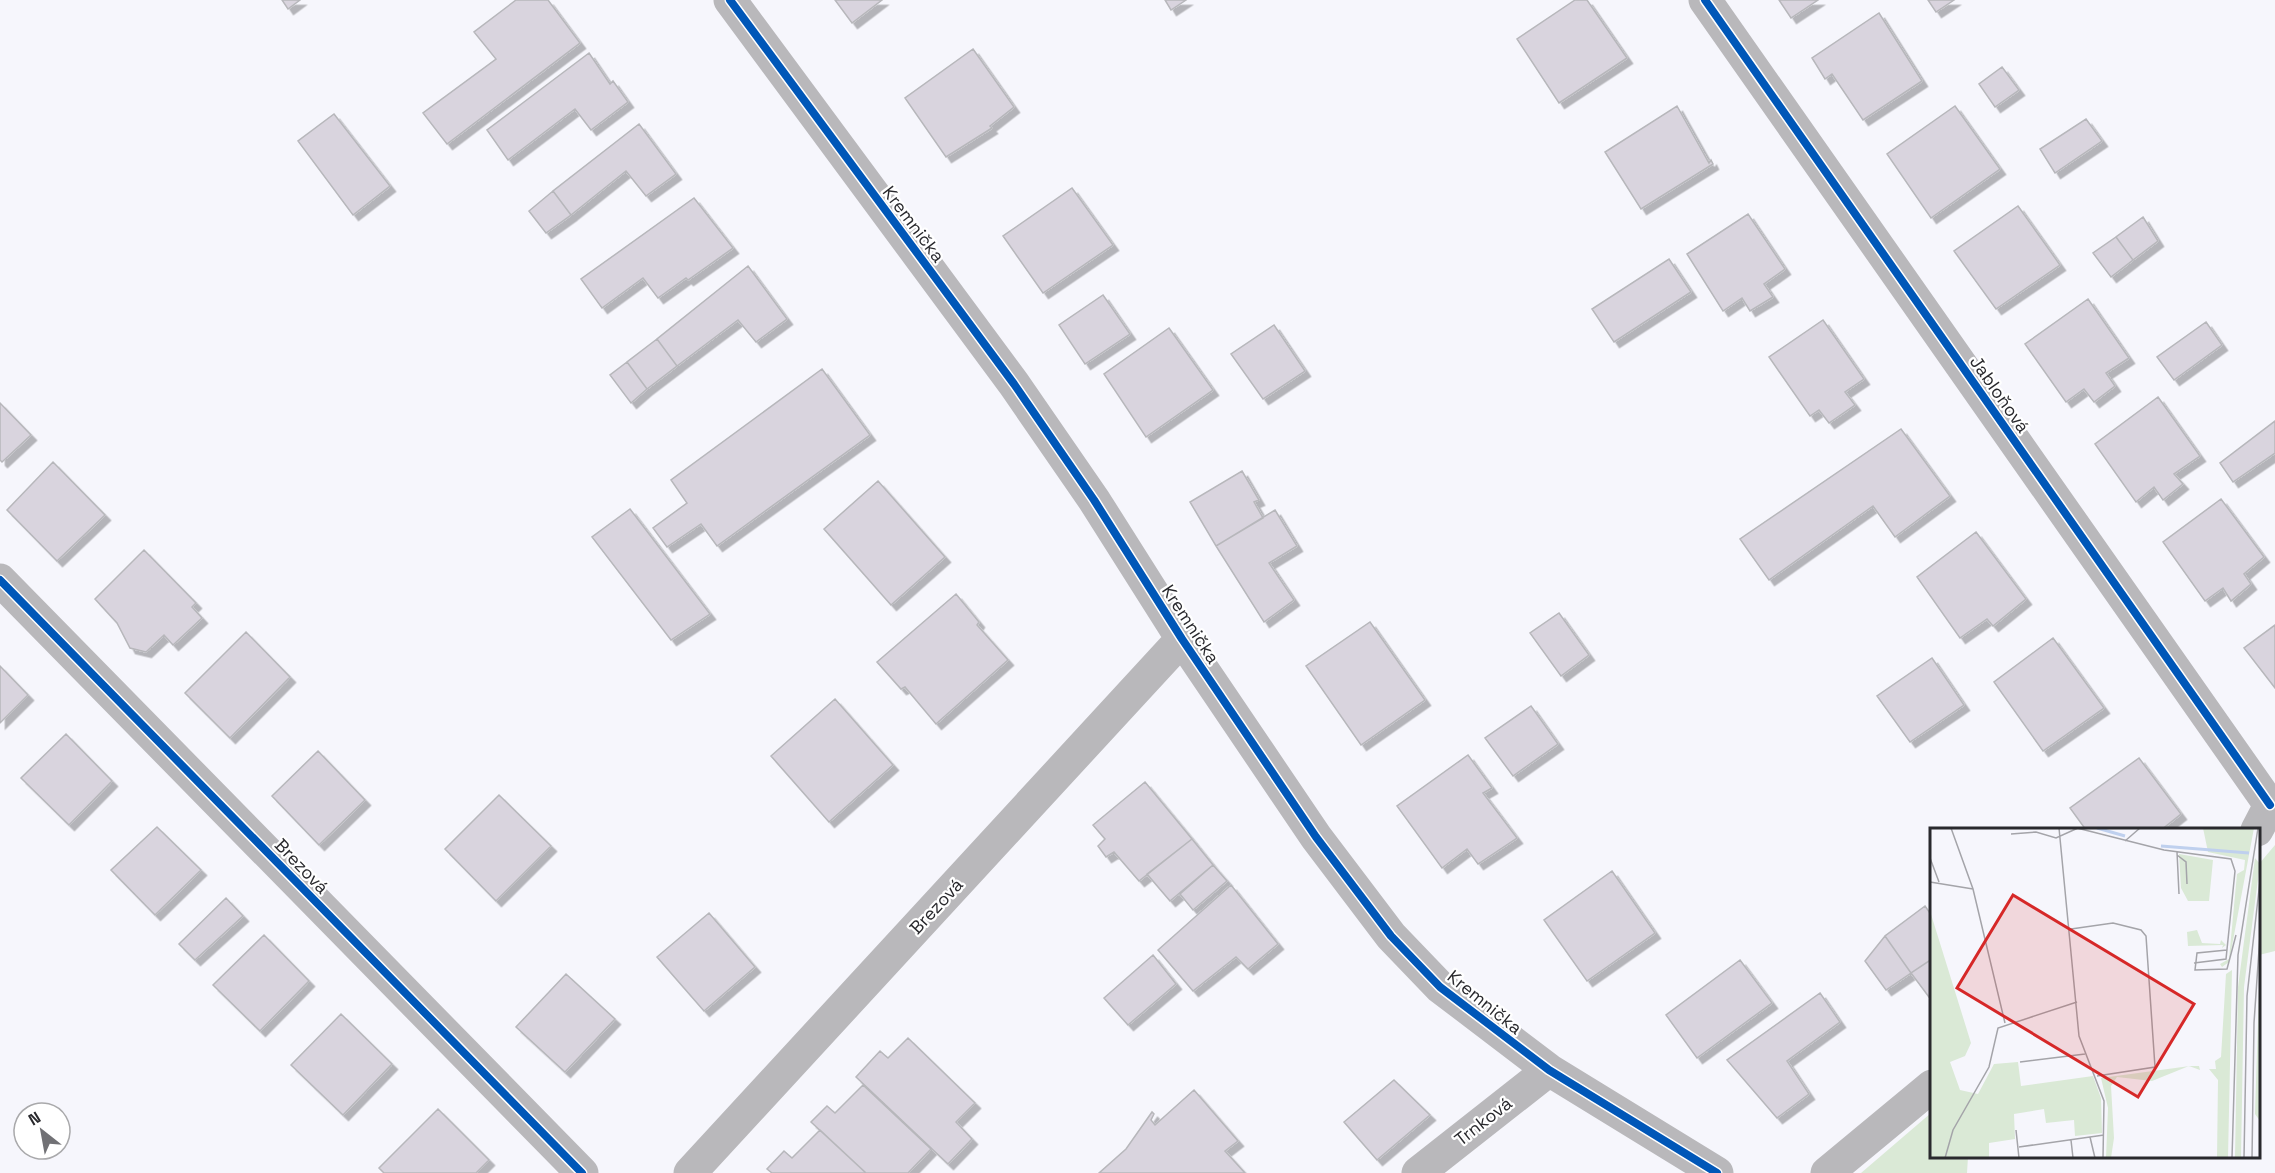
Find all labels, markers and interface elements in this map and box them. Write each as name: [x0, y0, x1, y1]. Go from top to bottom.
street label: Kremnička: [878, 181, 950, 267]
street label: Jabloňová: [1965, 351, 2035, 437]
street label: Kremnička: [1157, 580, 1225, 668]
inset map: [1930, 828, 2260, 1158]
street label: Brezová: [270, 833, 334, 899]
street label: Brezová: [904, 873, 968, 939]
street label: Kremnička: [1443, 965, 1527, 1039]
street label: Trnková: [1450, 1091, 1516, 1151]
north arrow: [12, 1101, 72, 1161]
text: N: [25, 1107, 45, 1130]

